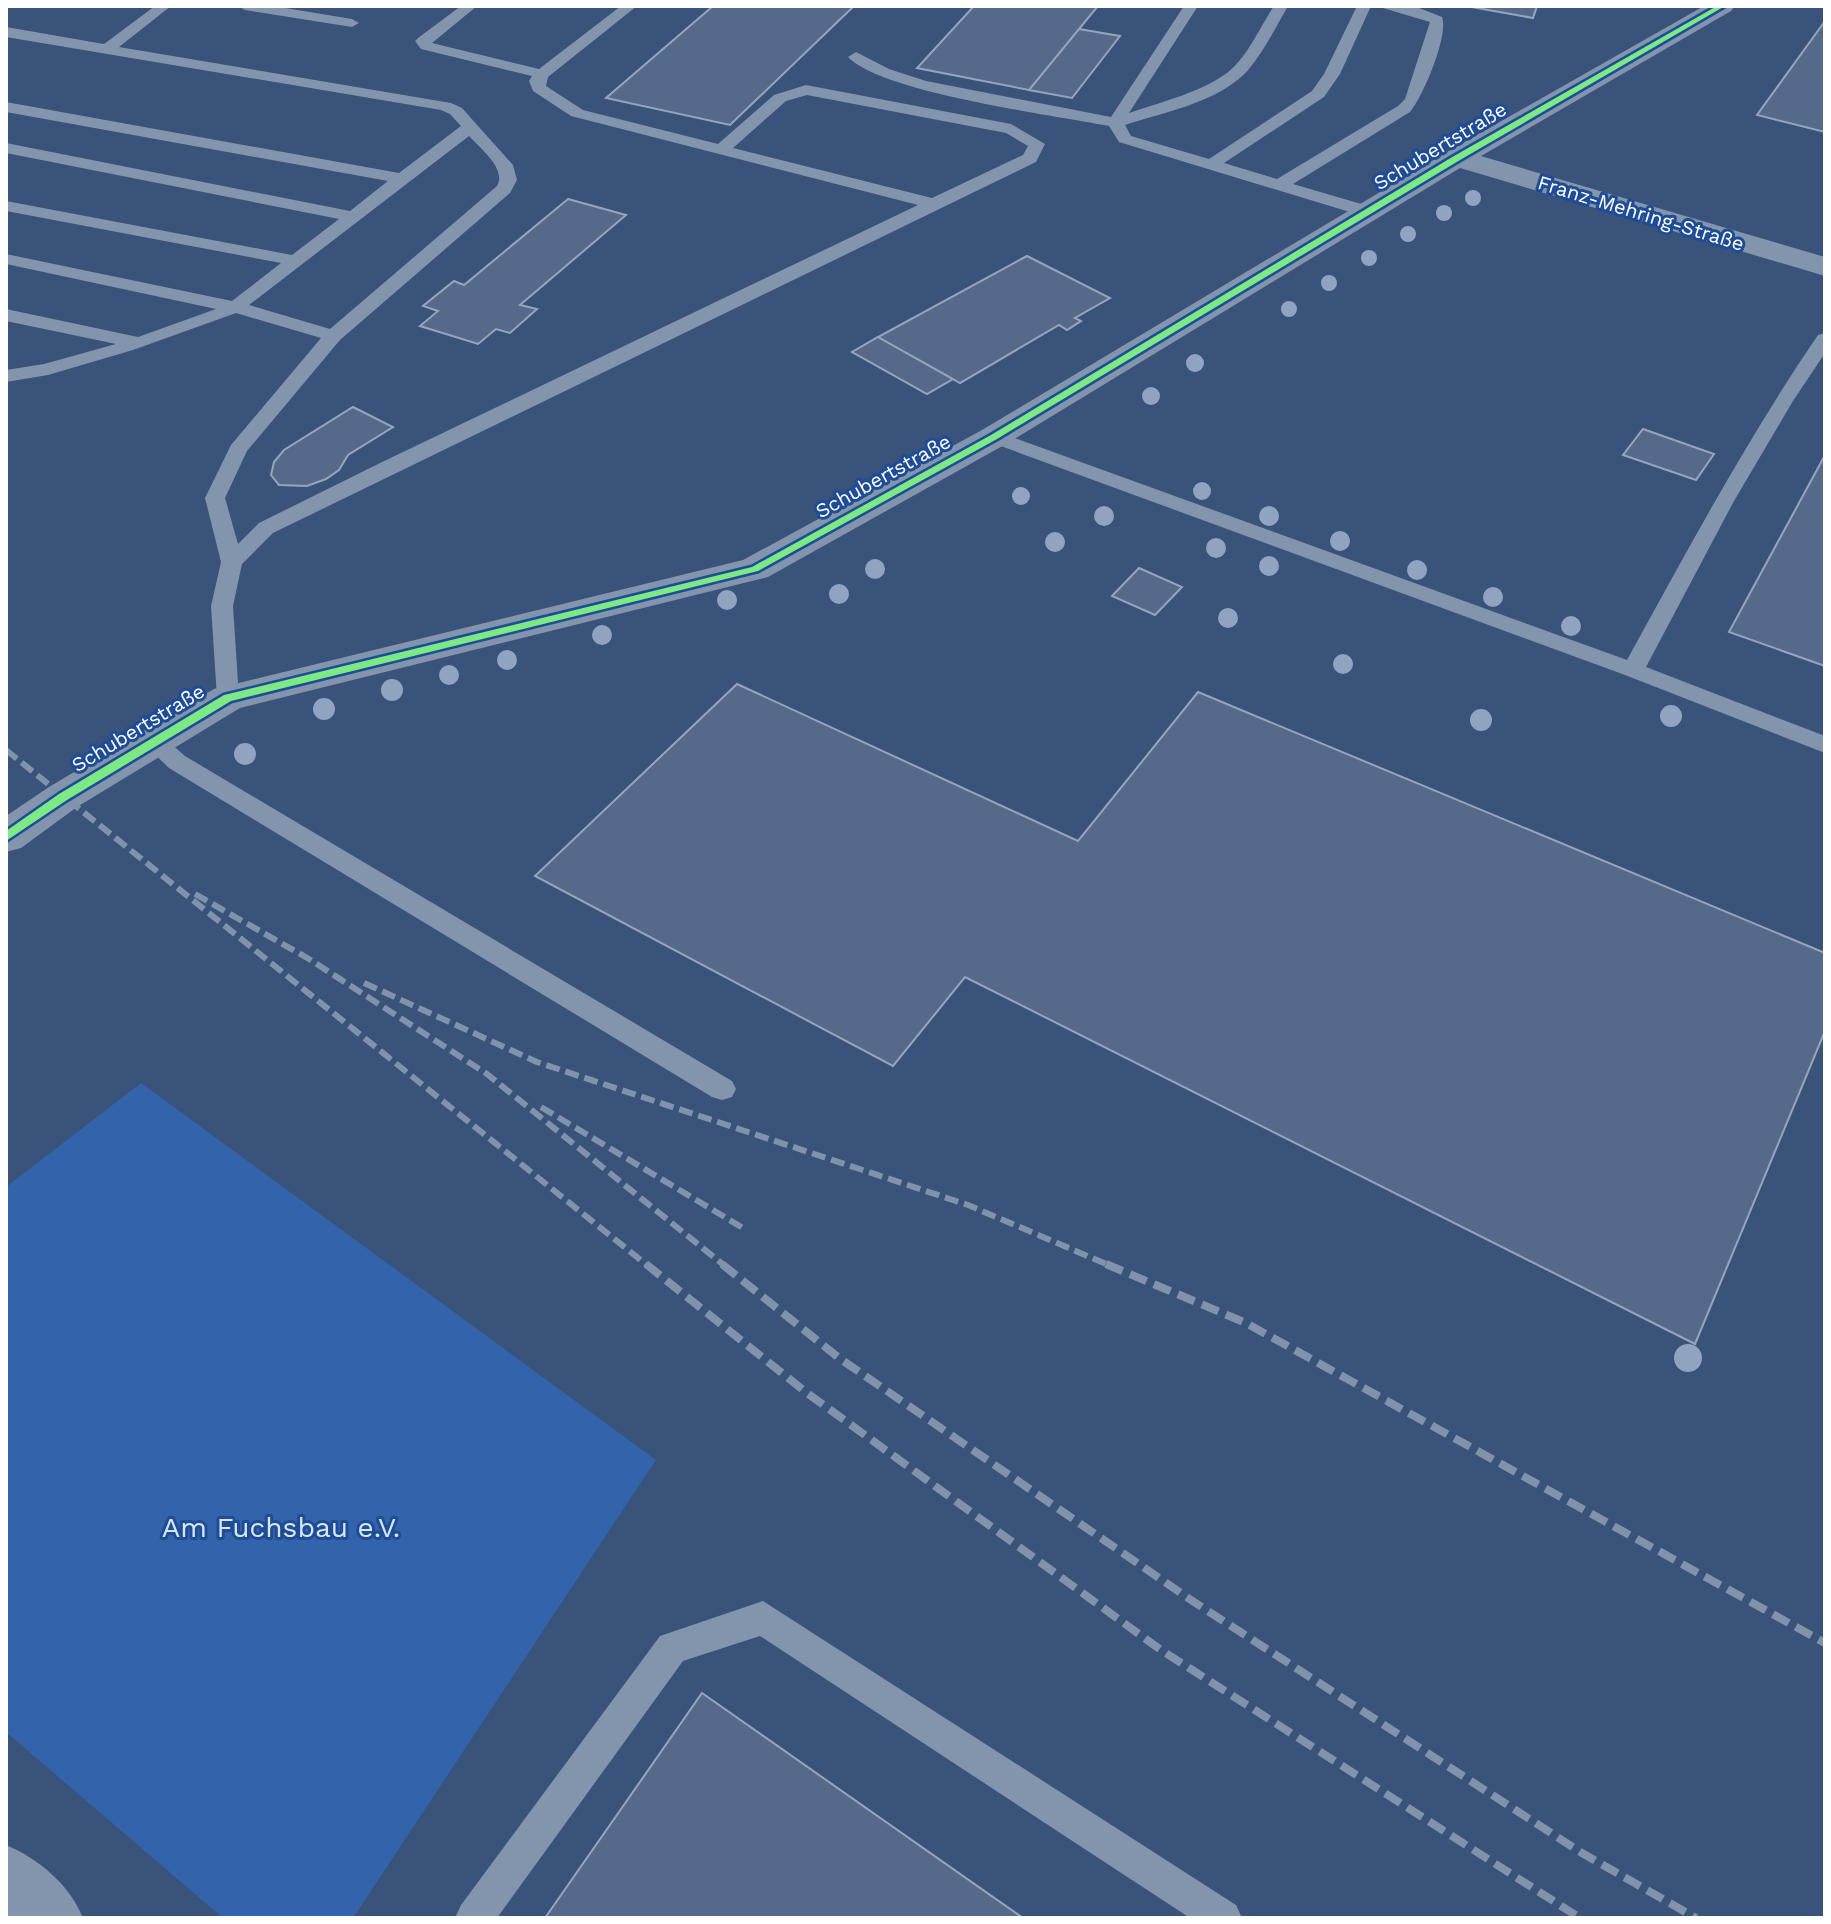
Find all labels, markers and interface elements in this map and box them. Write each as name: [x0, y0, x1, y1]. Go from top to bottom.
street label: Schubertstraße: [1369, 97, 1511, 195]
street label: Franz-Mehring-Straße: [1535, 170, 1747, 256]
street label: Schubertstraße: [811, 429, 955, 523]
street label: Schubertstraße: [67, 679, 209, 777]
park label: Am Fuchsbau e.V.: [162, 1511, 400, 1544]

